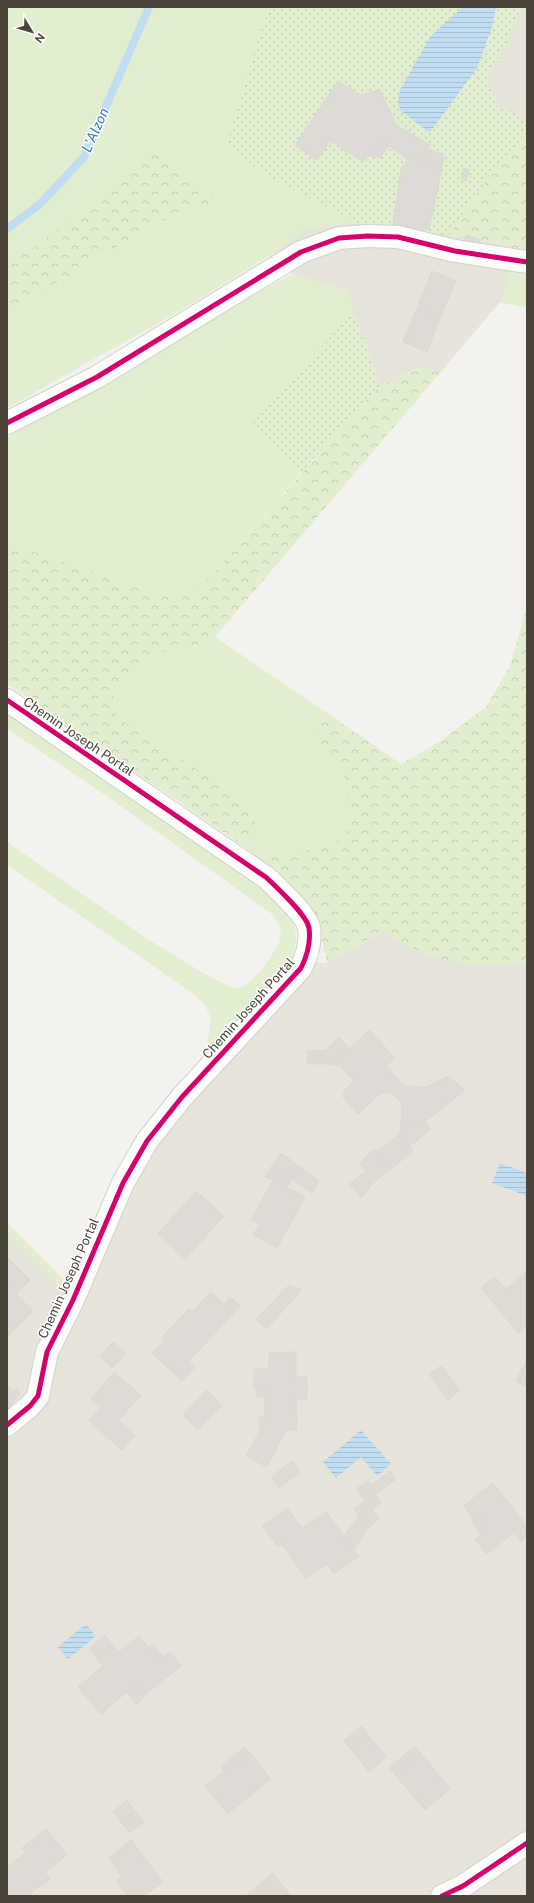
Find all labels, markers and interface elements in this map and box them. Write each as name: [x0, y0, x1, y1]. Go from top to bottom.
north arrow: [12, 12, 52, 52]
text: N: [33, 31, 47, 45]
water label: L'Alzon: [78, 105, 112, 155]
street label: Chemin Joseph Portal: [21, 694, 137, 779]
street label: Chemin Joseph Portal: [199, 955, 298, 1062]
street label: Chemin Joseph Portal: [35, 1216, 102, 1341]

